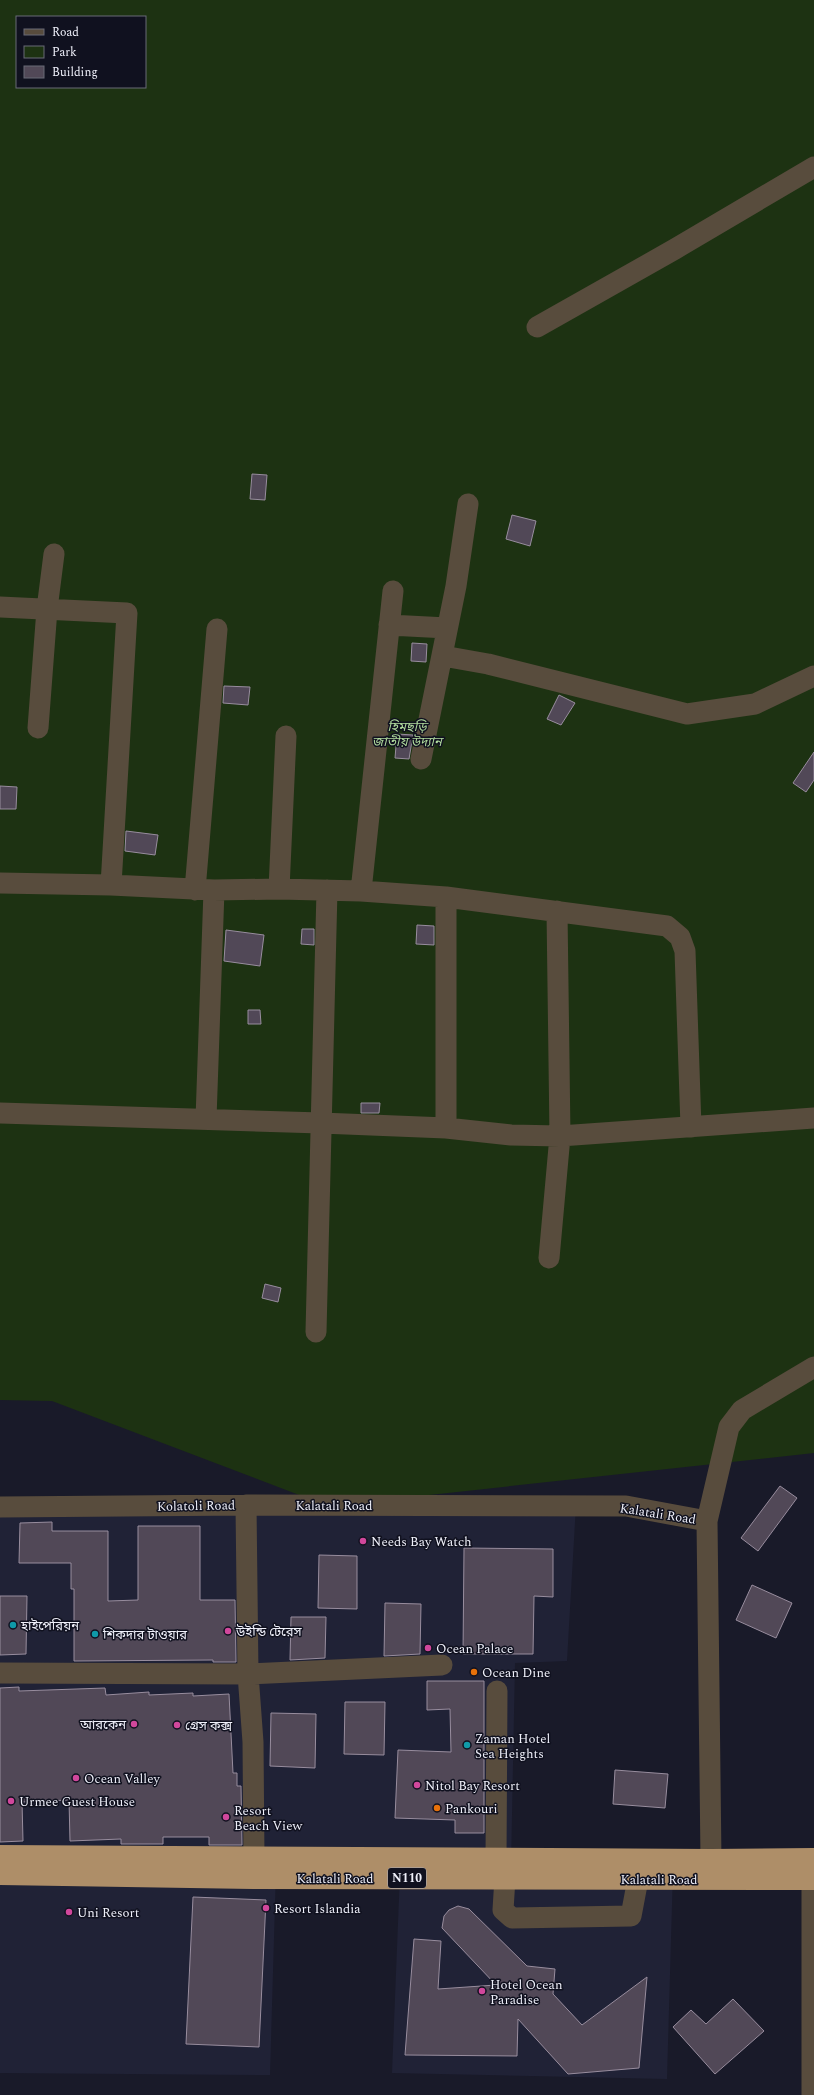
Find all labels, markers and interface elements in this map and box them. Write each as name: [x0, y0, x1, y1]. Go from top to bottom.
legend: [16, 16, 146, 88]
text: Road: [52, 23, 79, 42]
text: Park: [52, 43, 77, 62]
text: Building: [52, 63, 98, 82]
park label: হিমছড়ি জাতীয় উদ্যান: [372, 717, 444, 752]
street label: Kolatoli Road: [157, 1495, 235, 1517]
street label: Kalatali Road: [296, 1496, 372, 1516]
street label: Kalatali Road: [618, 1498, 697, 1530]
place label: Needs Bay Watch: [371, 1532, 472, 1552]
marker: Needs Bay Watch: [358, 1536, 368, 1546]
place label: হাইপেরিয়ন: [20, 1616, 79, 1636]
marker: হাইপেরিয়ন: [8, 1620, 18, 1630]
place label: উইন্ডি টেরেস: [235, 1622, 303, 1642]
place label: শিকদার টাওয়ার: [102, 1625, 187, 1645]
marker: উইন্ডি টেরেস: [223, 1626, 233, 1636]
marker: শিকদার টাওয়ার: [90, 1629, 100, 1639]
place label: Ocean Palace: [436, 1639, 513, 1659]
marker: Ocean Palace: [423, 1643, 433, 1653]
place label: Ocean Dine: [482, 1663, 550, 1683]
marker: Ocean Dine: [469, 1667, 479, 1677]
place label: আরকেন: [79, 1715, 126, 1735]
place label: গ্রেস কক্স: [185, 1716, 233, 1736]
marker: আরকেন: [129, 1719, 139, 1729]
marker: গ্রেস কক্স: [172, 1720, 182, 1730]
place label: Zaman Hotel Sea Heights: [475, 1729, 550, 1764]
marker: Zaman Hotel Sea Heights: [462, 1740, 472, 1750]
place label: Ocean Valley: [84, 1769, 160, 1789]
marker: Ocean Valley: [71, 1773, 81, 1783]
place label: Nitol Bay Resort: [425, 1776, 520, 1796]
marker: Nitol Bay Resort: [412, 1780, 422, 1790]
place label: Urmee Guest House: [19, 1792, 135, 1812]
marker: Urmee Guest House: [6, 1796, 16, 1806]
place label: Pankouri: [445, 1799, 498, 1819]
place label: Resort Beach View: [234, 1801, 303, 1836]
marker: Pankouri: [432, 1803, 442, 1813]
marker: Resort Beach View: [221, 1812, 231, 1822]
road number: N110: [388, 1868, 426, 1888]
street label: Kalatali Road: [297, 1869, 373, 1889]
street label: Kalatali Road: [621, 1870, 697, 1890]
place label: Resort Islandia: [274, 1899, 361, 1919]
place label: Uni Resort: [77, 1903, 140, 1923]
marker: Resort Islandia: [261, 1903, 271, 1913]
marker: Uni Resort: [64, 1907, 74, 1917]
place label: Hotel Ocean Paradise: [490, 1975, 563, 2010]
marker: Hotel Ocean Paradise: [477, 1986, 487, 1996]

